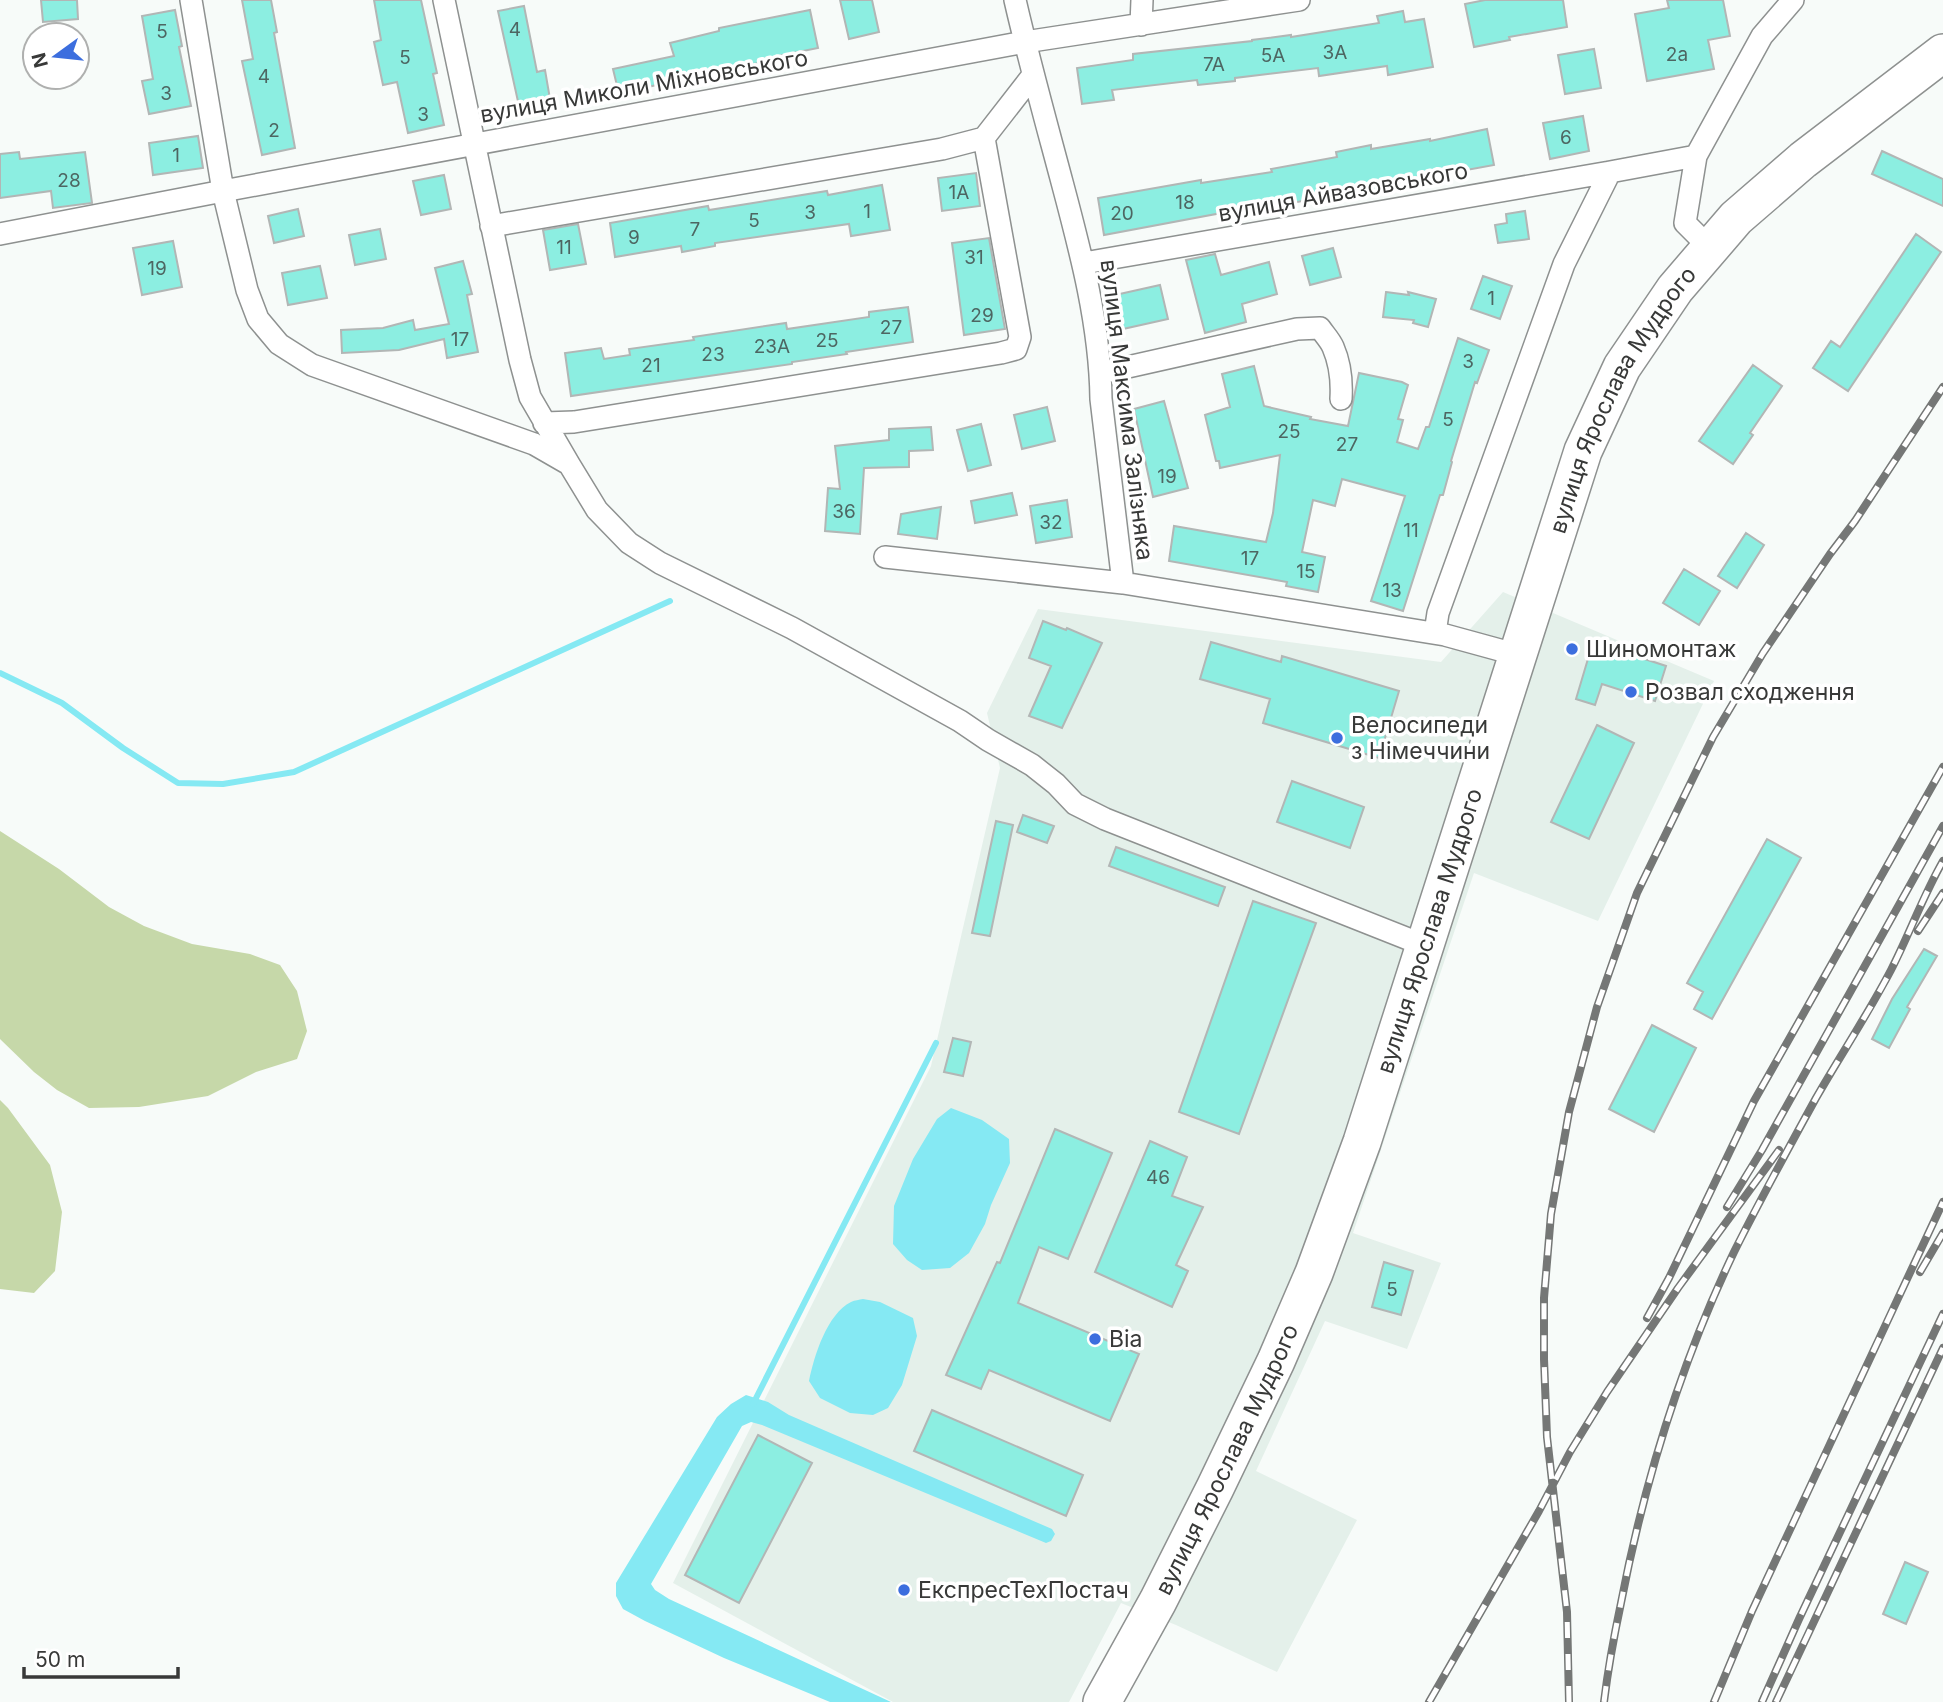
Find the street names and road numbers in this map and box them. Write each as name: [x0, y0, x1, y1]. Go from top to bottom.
street label: вулиця Миколи Міхновського: [478, 43, 810, 129]
street label: вулиця Айвазовського: [1216, 156, 1470, 228]
street label: вулиця Максима Залізняка: [1095, 258, 1159, 562]
street label: вулиця Ярослава Мудрого: [1544, 261, 1702, 537]
street label: вулиця Ярослава Мудрого: [1371, 785, 1488, 1077]
street label: вулиця Ярослава Мудрого: [1149, 1320, 1304, 1600]

